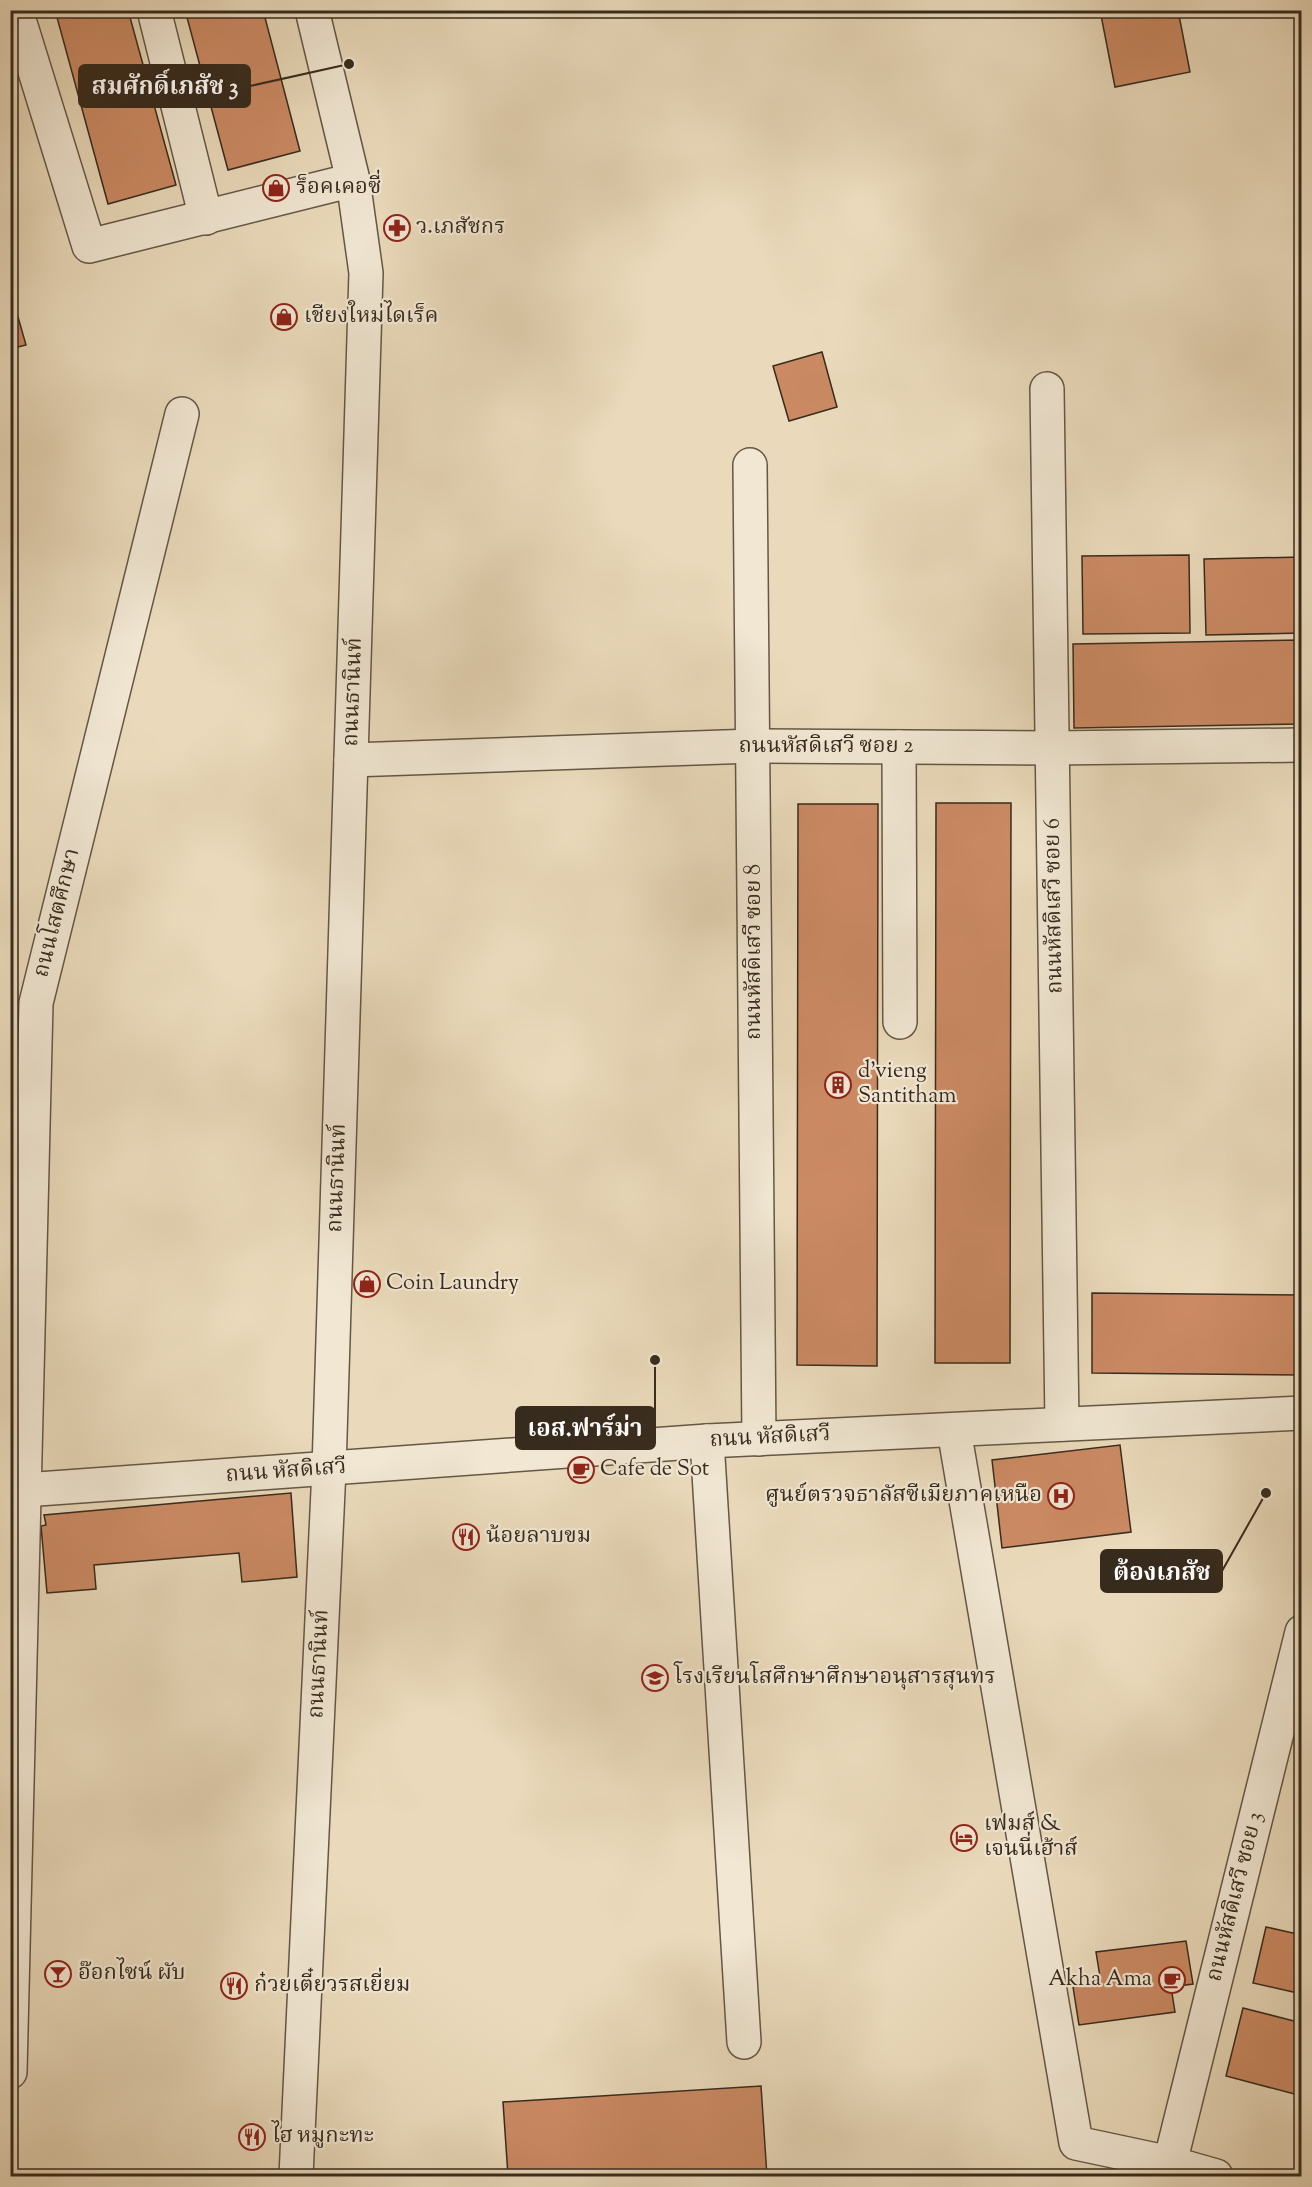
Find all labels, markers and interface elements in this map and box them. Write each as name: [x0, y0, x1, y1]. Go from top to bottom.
callout: สมศักดิ์เภสัช 3: [79, 65, 250, 107]
text: สมศักดิ์เภสัช 3: [91, 68, 239, 105]
place label: ร็อคเคอซี่: [296, 169, 381, 204]
shop icon: ร็อคเคอซี่: [261, 173, 291, 203]
place label: ว.เภสัชกร: [416, 212, 505, 244]
pharmacy icon: ว.เภสัชกร: [382, 213, 412, 243]
place label: เชียงใหม่ไดเร็ค: [304, 300, 438, 333]
shop icon: เชียงใหม่ไดเร็ค: [269, 302, 299, 332]
street label: ถนนธานินท์: [336, 637, 372, 747]
street label: ถนนหัสดิเสวี ซอย 2: [738, 731, 914, 763]
street label: ถนนหัสดิเสวี ซอย 6: [1037, 818, 1073, 994]
street label: ถนนโสตศึกษา: [26, 845, 90, 981]
street label: ถนนหัสดิเสวี ซอย 8: [739, 864, 771, 1040]
place label: d'vieng Santitham: [858, 1056, 956, 1113]
building icon: d'vieng Santitham: [823, 1070, 853, 1100]
street label: ถนนธานินท์: [320, 1123, 356, 1233]
place label: Coin Laundry: [386, 1268, 519, 1300]
shop icon: Coin Laundry: [352, 1269, 382, 1299]
callout: เอส.ฟาร์ม่า: [516, 1407, 655, 1449]
text: เอส.ฟาร์ม่า: [527, 1413, 643, 1447]
street label: ถนน หัสดิเสวี: [709, 1419, 831, 1457]
street label: ถนน หัสดิเสวี: [225, 1452, 347, 1492]
place label: Cafe de Sot: [600, 1454, 710, 1486]
cafe icon: Cafe de Sot: [566, 1455, 596, 1485]
place label: ศูนย์ตรวจธาลัสซีเมียภาคเหนือ: [765, 1480, 1042, 1512]
hospital icon: ศูนย์ตรวจธาลัสซีเมียภาคเหนือ: [1046, 1481, 1076, 1511]
place label: น้อยลาบขม: [486, 1521, 591, 1553]
restaurant icon: น้อยลาบขม: [451, 1522, 481, 1552]
callout: ต้องเภสัช: [1101, 1550, 1222, 1592]
text: ต้องเภสัช: [1113, 1557, 1211, 1591]
street label: ถนนธานินท์: [301, 1609, 339, 1719]
place label: โรงเรียนโสศึกษาศึกษาอนุสารสุนทร: [673, 1661, 995, 1694]
school or university icon: โรงเรียนโสศึกษาศึกษาอนุสารสุนทร: [640, 1663, 670, 1693]
place label: เฟมส์ & เจนนี่เฮ้าส์: [984, 1809, 1078, 1866]
street label: ถนนหัสดิเสวี ซอย 3: [1199, 1809, 1273, 1985]
hotel icon: เฟมส์ & เจนนี่เฮ้าส์: [949, 1823, 979, 1853]
place label: อ๊อกไซน์ ผับ: [78, 1957, 185, 1990]
bar icon: อ๊อกไซน์ ผับ: [43, 1959, 73, 1989]
place label: Akha Ama: [1048, 1964, 1152, 1996]
cafe icon: Akha Ama: [1157, 1965, 1187, 1995]
place label: ก๋วยเตี๋ยวรสเยี่ยม: [254, 1967, 411, 2002]
restaurant icon: ก๋วยเตี๋ยวรสเยี่ยม: [219, 1971, 249, 2001]
place label: ไฮ หมูกะทะ: [271, 2120, 374, 2153]
restaurant icon: ไฮ หมูกะทะ: [237, 2122, 267, 2152]

